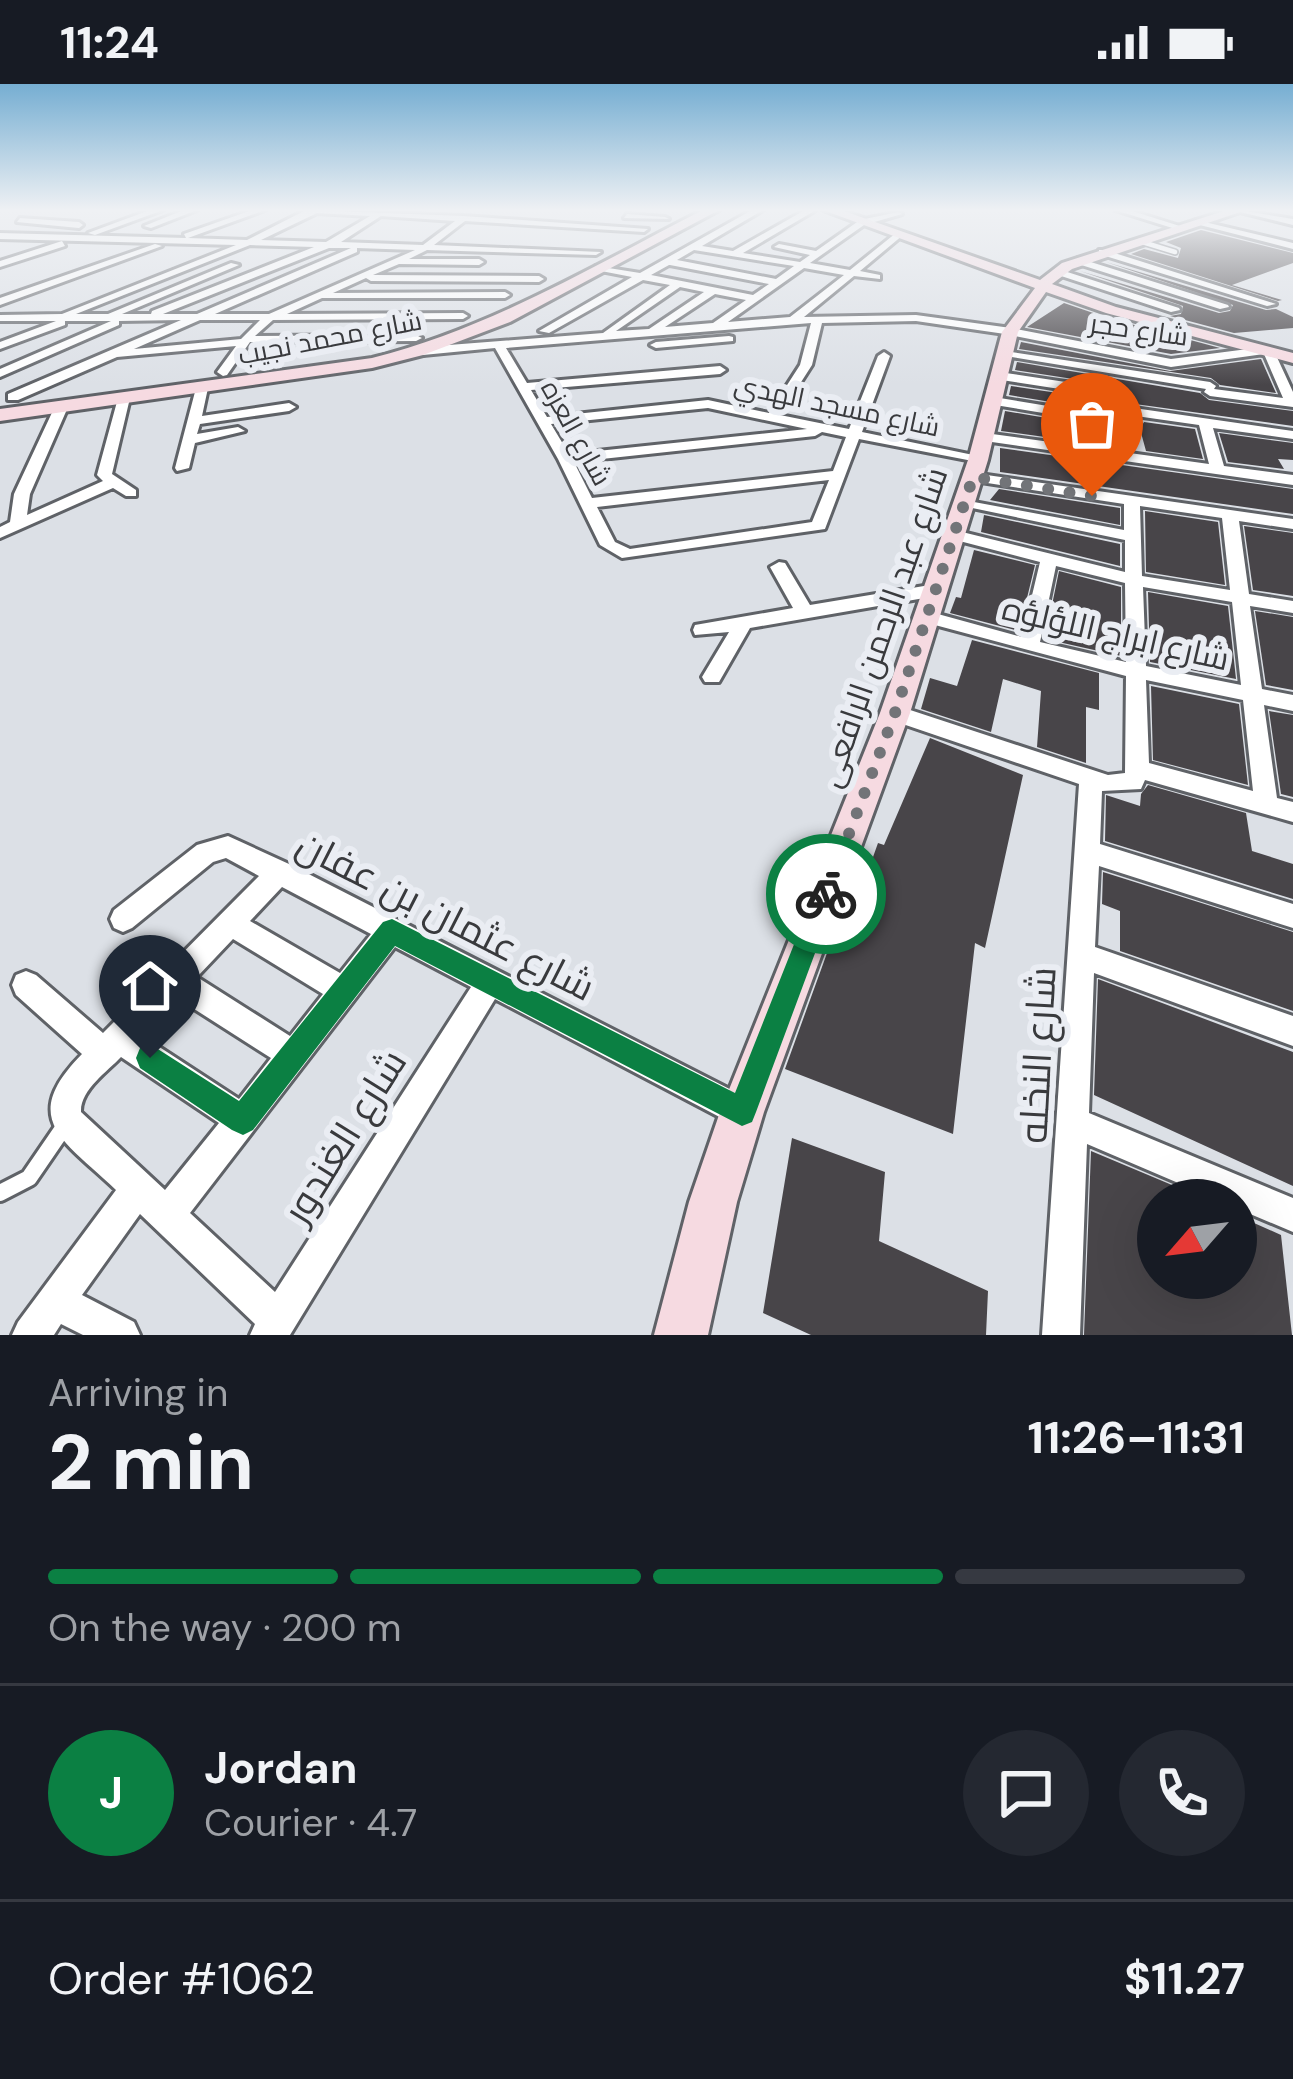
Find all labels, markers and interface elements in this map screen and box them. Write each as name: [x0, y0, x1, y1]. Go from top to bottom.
text: 11:24: [60, 13, 159, 72]
street label: شارع محمد نجيب: [235, 303, 425, 373]
street label: شارع حجر: [1086, 305, 1190, 355]
street label: شارع مسجد الهدي: [730, 367, 943, 448]
pin: [1041, 373, 1143, 496]
street label: شارع العزه: [532, 374, 620, 492]
icon: bag: [1059, 391, 1125, 457]
street label: شارع عبد الرحمن الرافعى: [808, 462, 958, 793]
street label: شارع ابراج اللؤلؤه: [998, 586, 1234, 681]
street label: شارع عثمان بن عفان: [288, 818, 604, 1014]
courier: [766, 834, 886, 954]
icon: bike: [793, 861, 859, 927]
pin: [99, 935, 201, 1058]
icon: home: [117, 953, 183, 1019]
street label: شارع النخله: [1007, 965, 1069, 1145]
street label: شارع الغندور: [270, 1040, 419, 1235]
north arrow: [1137, 1179, 1257, 1299]
map controls: [1137, 1179, 1257, 1299]
text: Arriving in: [48, 1367, 228, 1418]
text: 11:26–11:31: [1028, 1408, 1245, 1467]
text: 2 min: [48, 1412, 254, 1513]
text: On the way · 200 m: [48, 1602, 402, 1653]
button: chat: [963, 1730, 1089, 1856]
button: phone: [1119, 1730, 1245, 1856]
text: Jordan: [204, 1738, 357, 1797]
text: J: [99, 1763, 123, 1822]
text: Courier · 4.7: [204, 1797, 417, 1848]
text: Order #1062: [48, 1949, 315, 2008]
text: $11.27: [1124, 1949, 1245, 2008]

